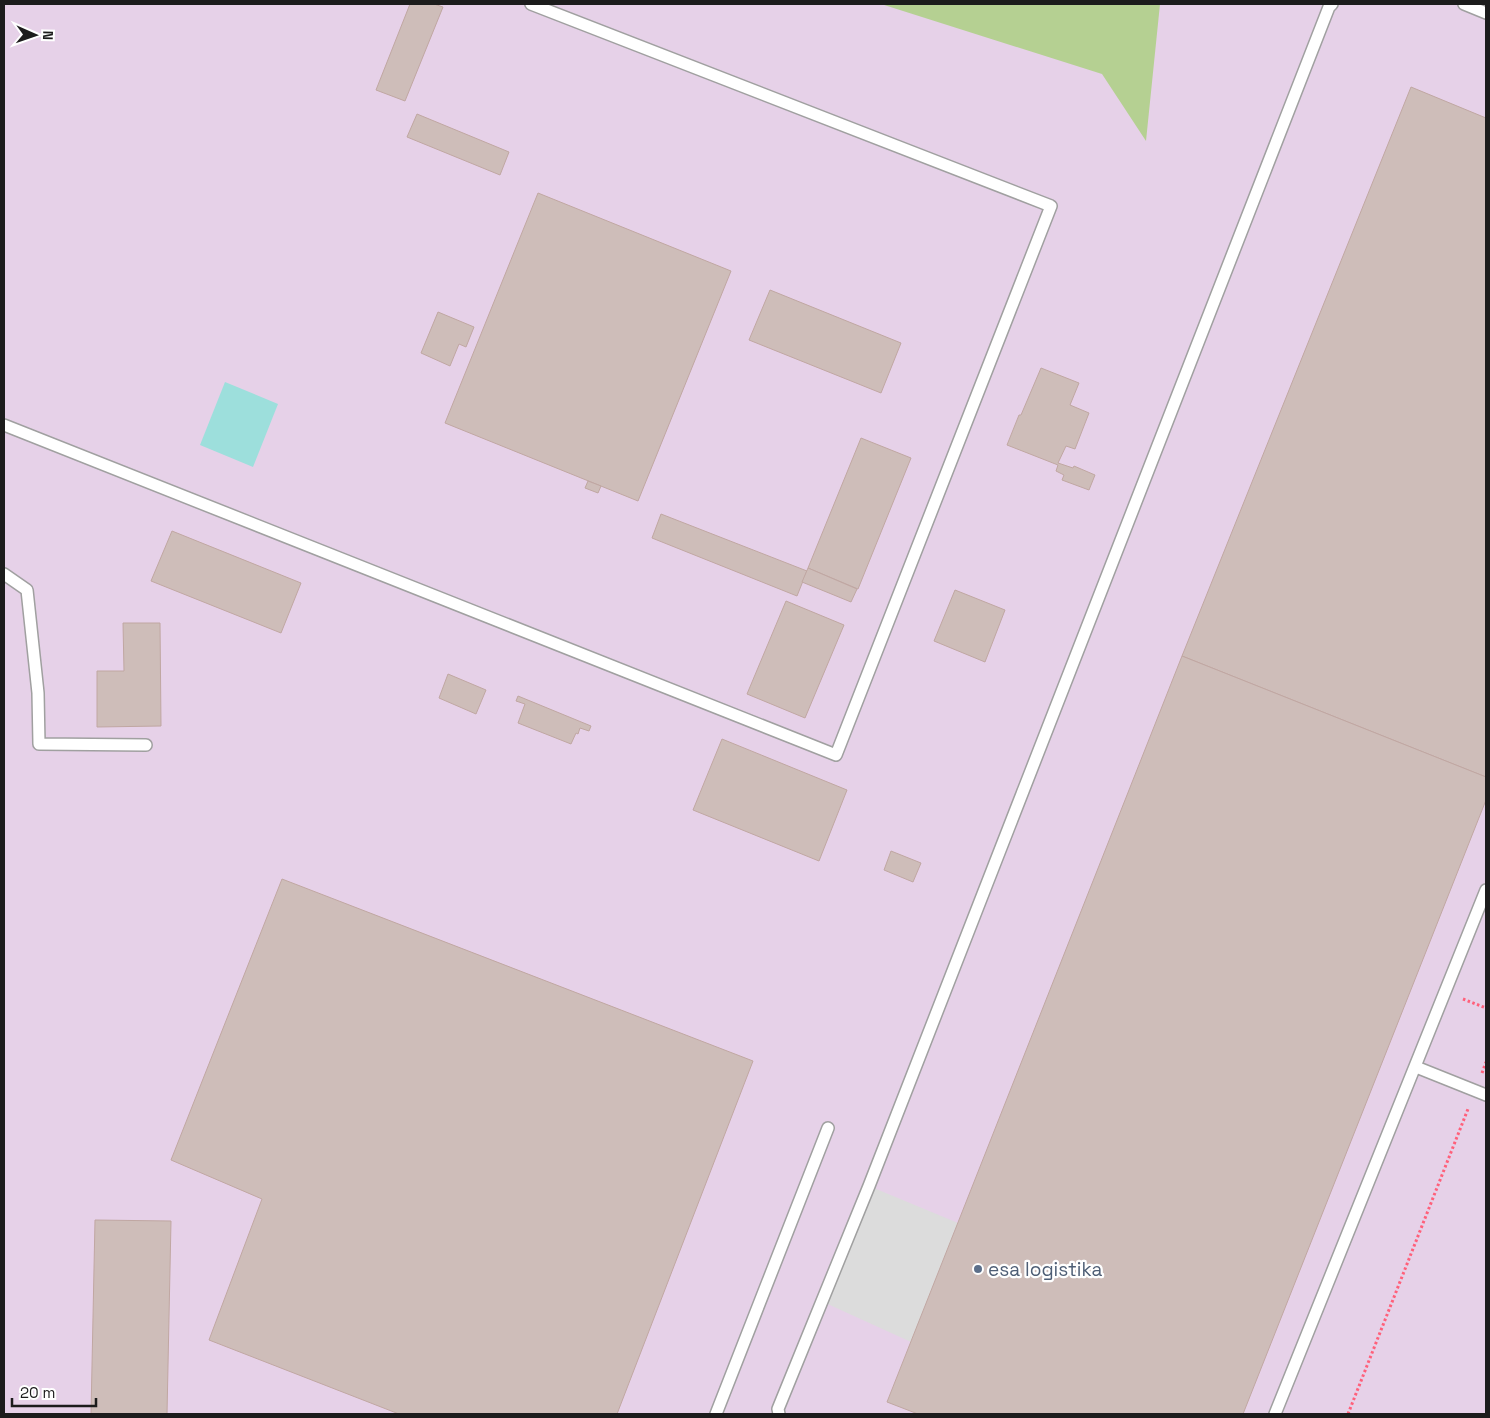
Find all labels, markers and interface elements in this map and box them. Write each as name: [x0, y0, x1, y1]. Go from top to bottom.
north arrow: [10, 10, 60, 60]
text: N: [39, 30, 57, 40]
place label: esa logistika: [988, 1257, 1102, 1282]
marker: esa logistika: [972, 1263, 984, 1275]
scale bar: [12, 1376, 96, 1408]
text: 20 m: [20, 1383, 55, 1402]

